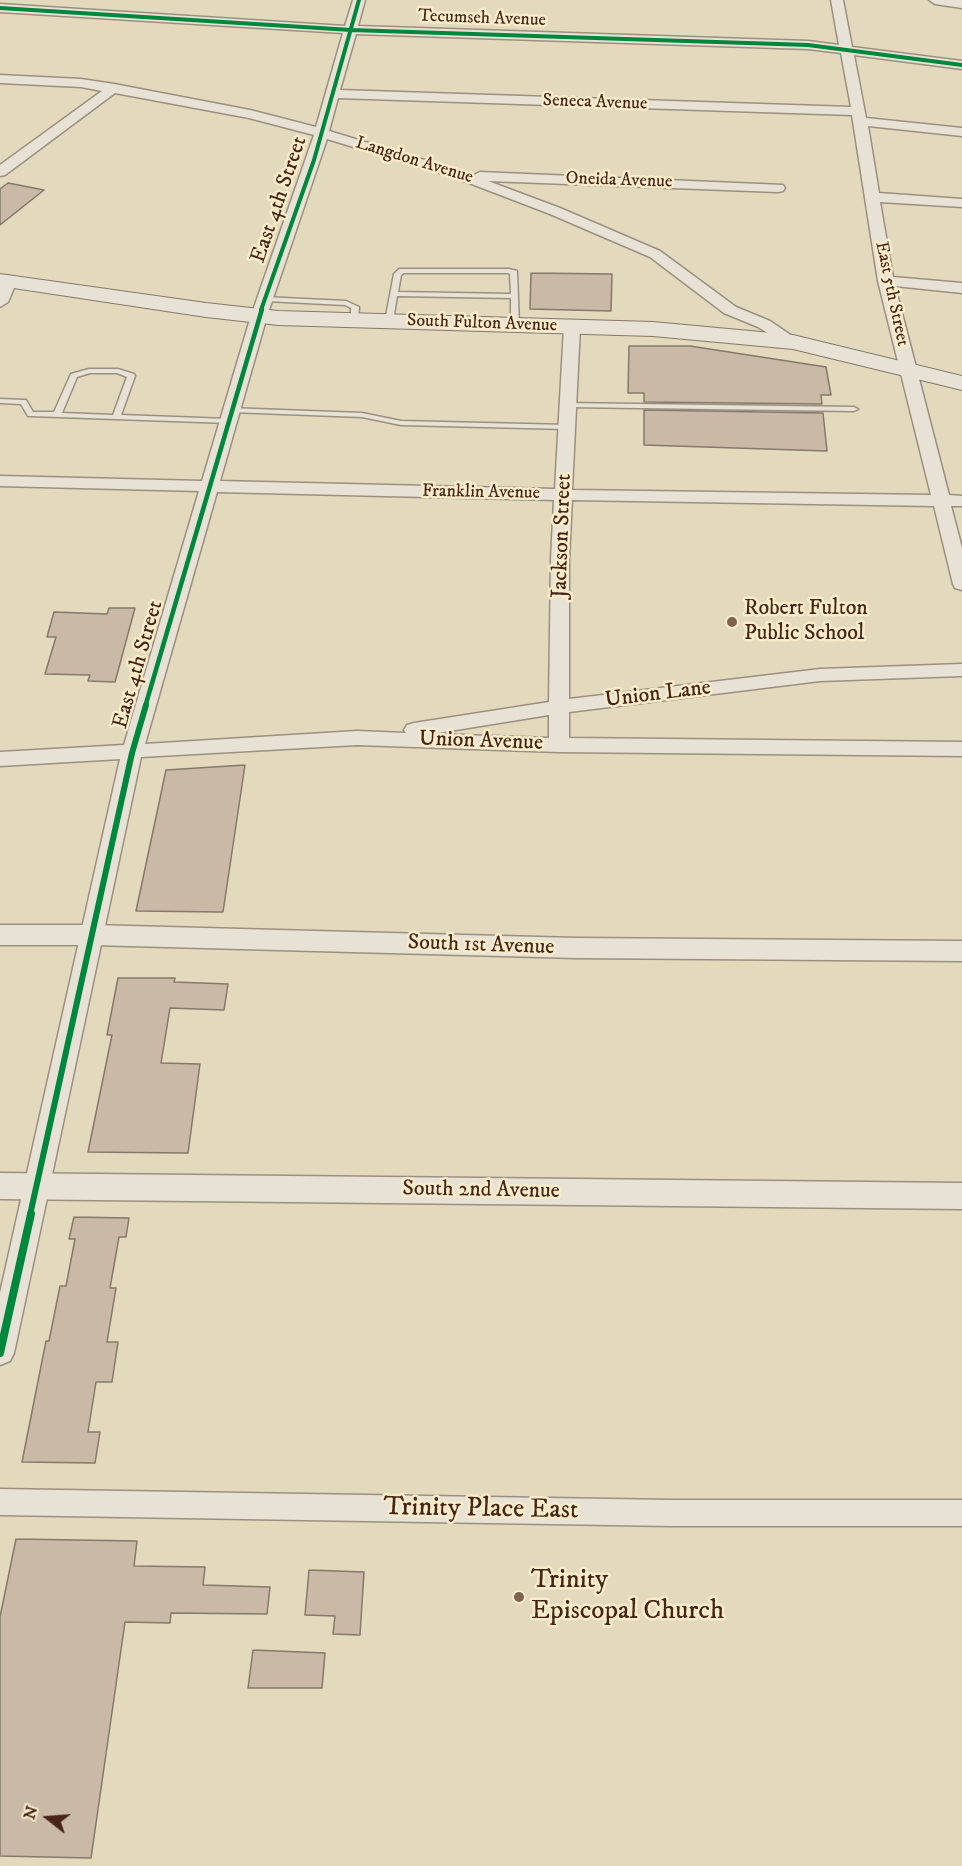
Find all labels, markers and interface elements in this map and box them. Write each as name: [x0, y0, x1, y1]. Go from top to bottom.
street label: Tecumseh Avenue: [418, 6, 546, 32]
street label: Seneca Avenue: [542, 90, 648, 116]
street label: East 4th Street: [246, 133, 314, 267]
street label: Langdon Avenue: [353, 133, 475, 189]
street label: Oneida Avenue: [565, 168, 673, 194]
street label: East 5th Street: [869, 240, 913, 348]
street label: South Fulton Avenue: [407, 311, 557, 337]
street label: Jackson Street: [548, 473, 578, 599]
street label: Franklin Avenue: [422, 481, 540, 505]
place label: Robert Fulton Public School: [744, 596, 868, 648]
street label: East 4th Street: [108, 598, 170, 732]
marker: Robert Fulton Public School: [725, 615, 739, 629]
street label: Union Lane: [604, 675, 712, 715]
street label: Union Avenue: [419, 727, 543, 757]
street label: South 1st Avenue: [407, 930, 555, 962]
street label: South 2nd Avenue: [402, 1176, 560, 1206]
street label: Trinity Place East: [383, 1492, 579, 1528]
place label: Trinity Episcopal Church: [531, 1565, 724, 1628]
marker: Trinity Episcopal Church: [512, 1590, 526, 1604]
north arrow: [18, 1788, 78, 1848]
text: N: [19, 1804, 42, 1822]

